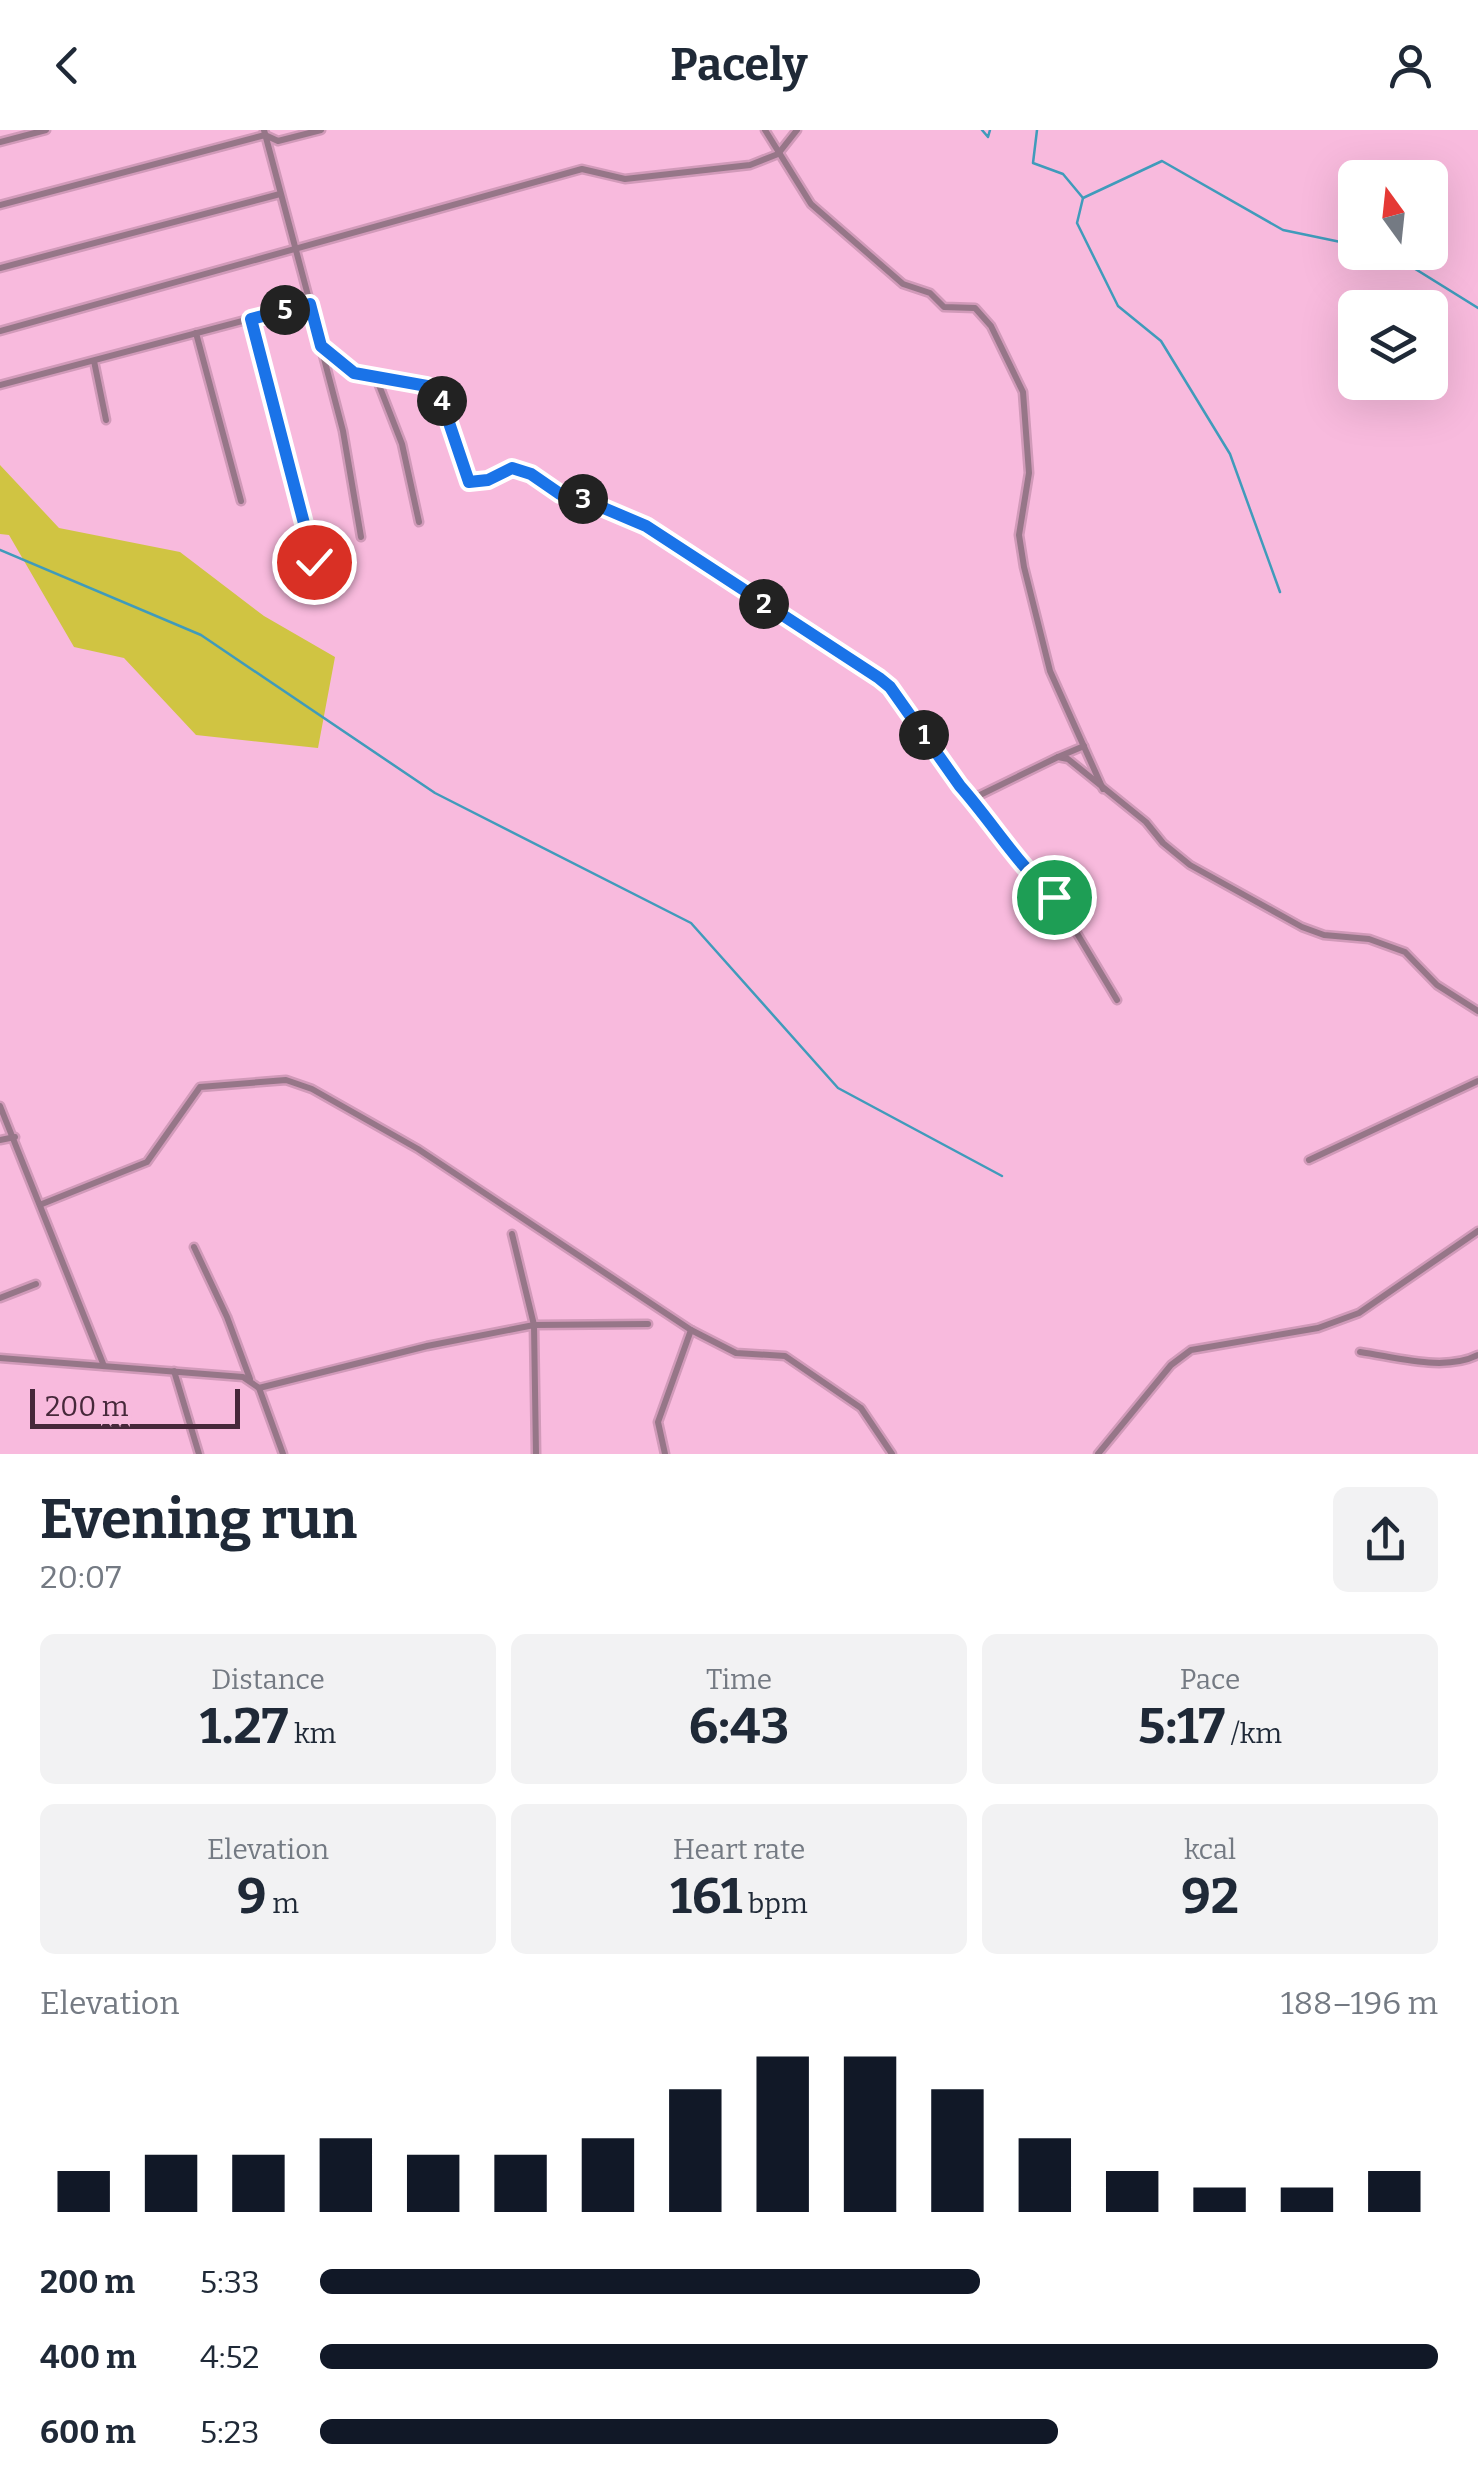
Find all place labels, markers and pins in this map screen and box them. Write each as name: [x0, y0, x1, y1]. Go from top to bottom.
pin: 5: [260, 285, 310, 335]
pin: 4: [417, 376, 467, 426]
pin: 3: [558, 474, 608, 524]
pin: [272, 520, 357, 605]
pin: 2: [739, 579, 789, 629]
pin: 1: [899, 710, 949, 760]
pin: [1012, 855, 1097, 940]

